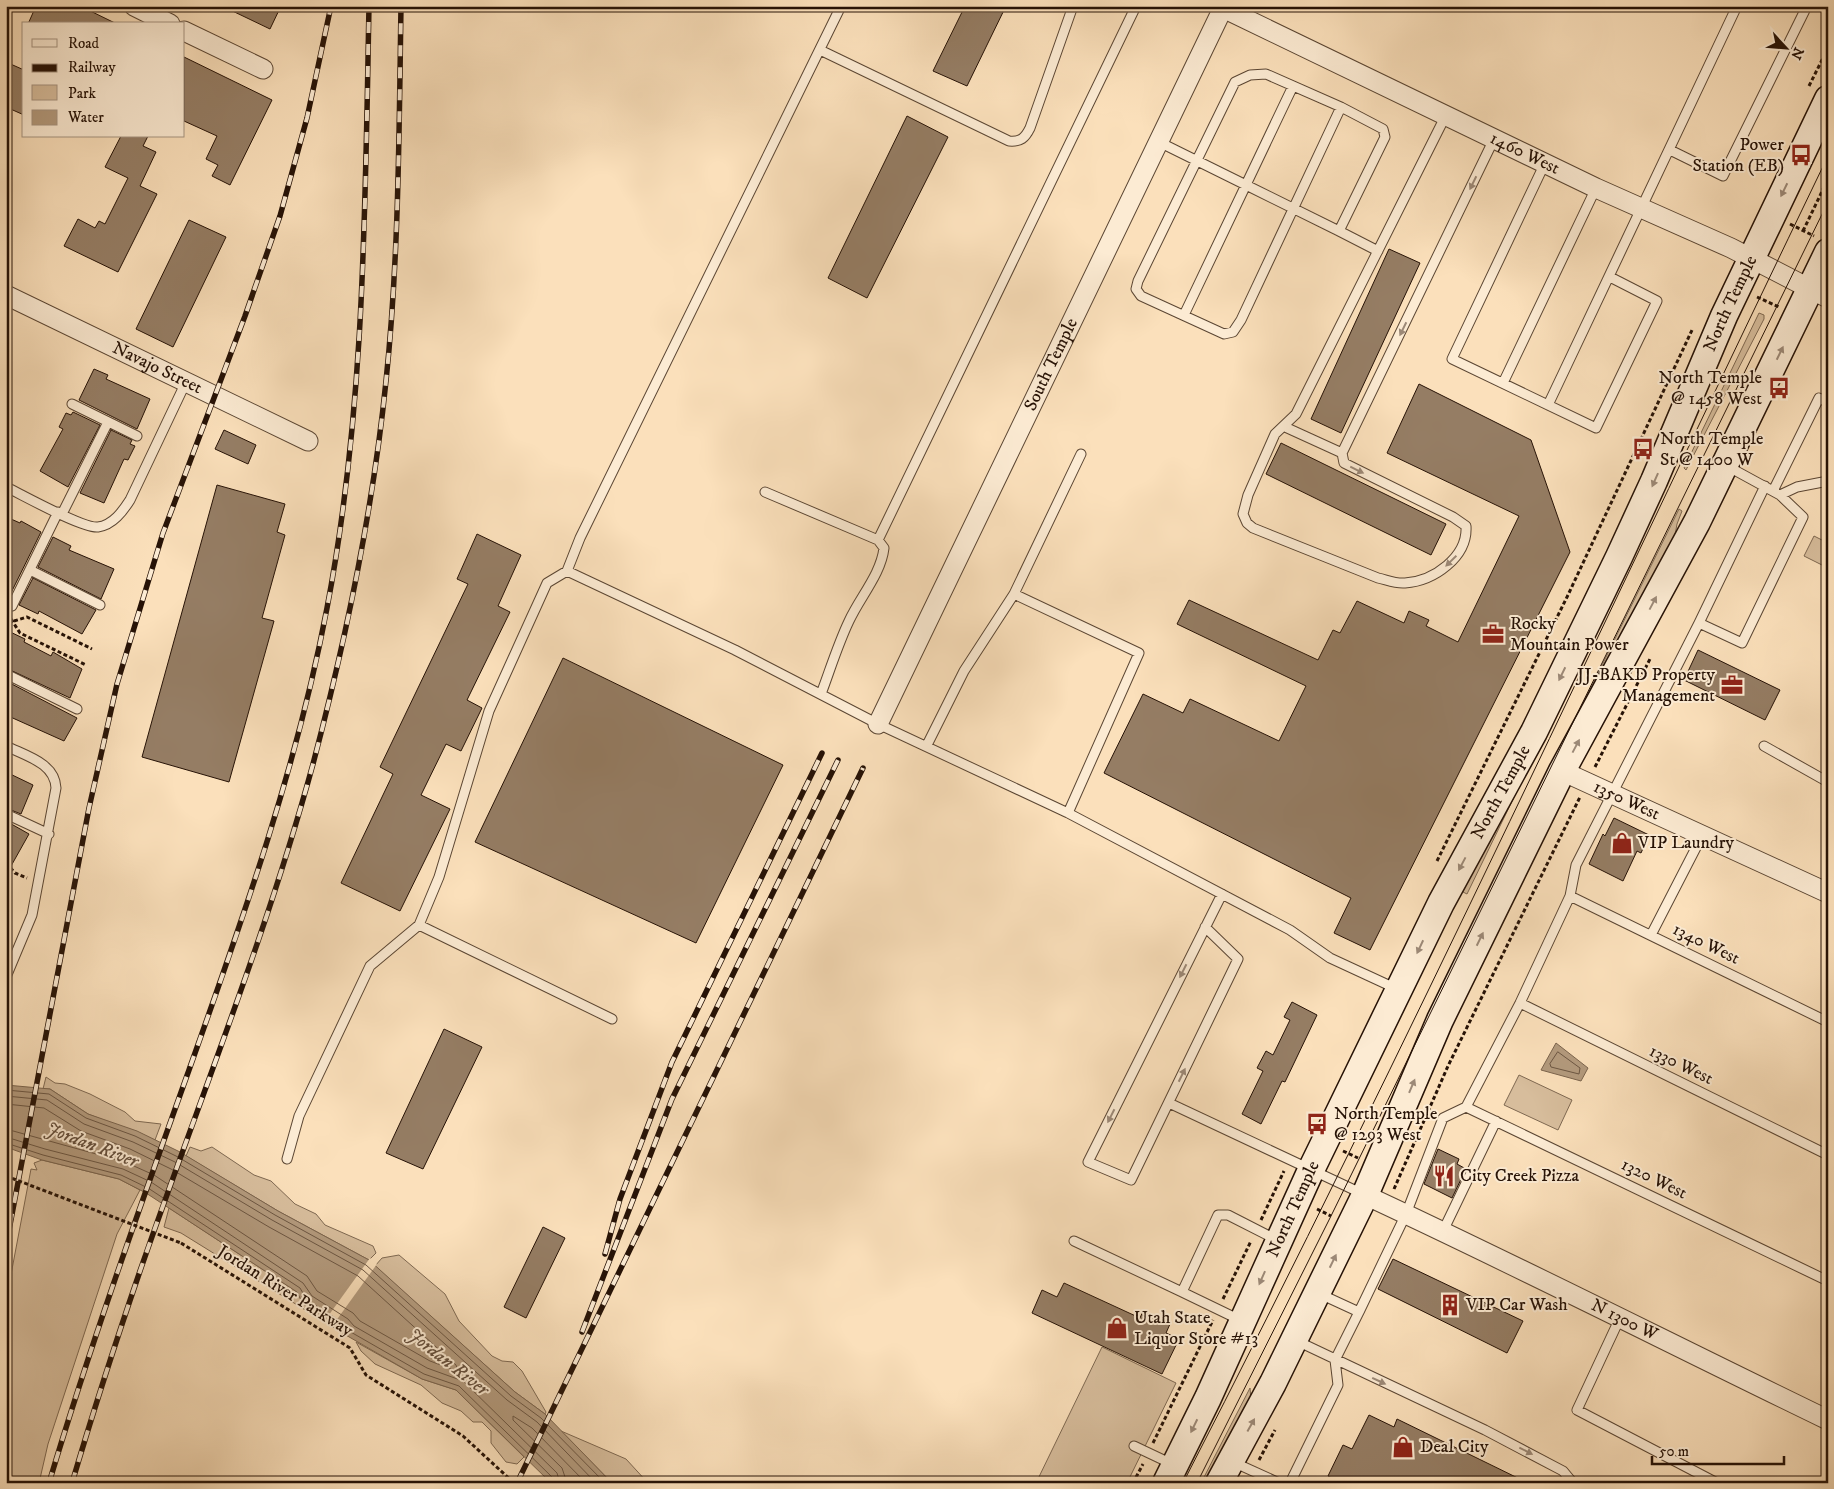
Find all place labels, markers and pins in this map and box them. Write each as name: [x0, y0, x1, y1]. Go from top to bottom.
place label: Power Station (EB): [1692, 134, 1784, 177]
bus stop icon: Power Station (EB): [1788, 142, 1814, 168]
place label: North Temple @ 1458 West: [1659, 367, 1762, 410]
bus stop icon: North Temple @ 1458 West: [1766, 375, 1792, 401]
place label: North Temple St @ 1400 W: [1660, 428, 1763, 471]
bus stop icon: North Temple St @ 1400 W: [1630, 436, 1656, 462]
place label: Rocky Mountain Power: [1510, 613, 1629, 656]
office icon: Rocky Mountain Power: [1480, 621, 1506, 647]
place label: JJ-BAKD Property Management: [1575, 664, 1715, 707]
office icon: JJ-BAKD Property Management: [1719, 672, 1745, 698]
shop icon: VIP Laundry: [1609, 830, 1635, 856]
place label: VIP Laundry: [1637, 832, 1734, 854]
place label: North Temple @ 1293 West: [1334, 1103, 1437, 1146]
bus stop icon: North Temple @ 1293 West: [1304, 1111, 1330, 1137]
restaurant icon: City Creek Pizza: [1431, 1163, 1457, 1189]
place label: City Creek Pizza: [1460, 1165, 1580, 1187]
building icon: VIP Car Wash: [1437, 1292, 1463, 1318]
place label: VIP Car Wash: [1465, 1294, 1568, 1316]
place label: Utah State Liquor Store #13: [1134, 1307, 1258, 1350]
shop icon: Utah State Liquor Store #13: [1104, 1315, 1130, 1341]
shop icon: Deal City: [1390, 1434, 1416, 1460]
place label: Deal City: [1420, 1436, 1489, 1458]

